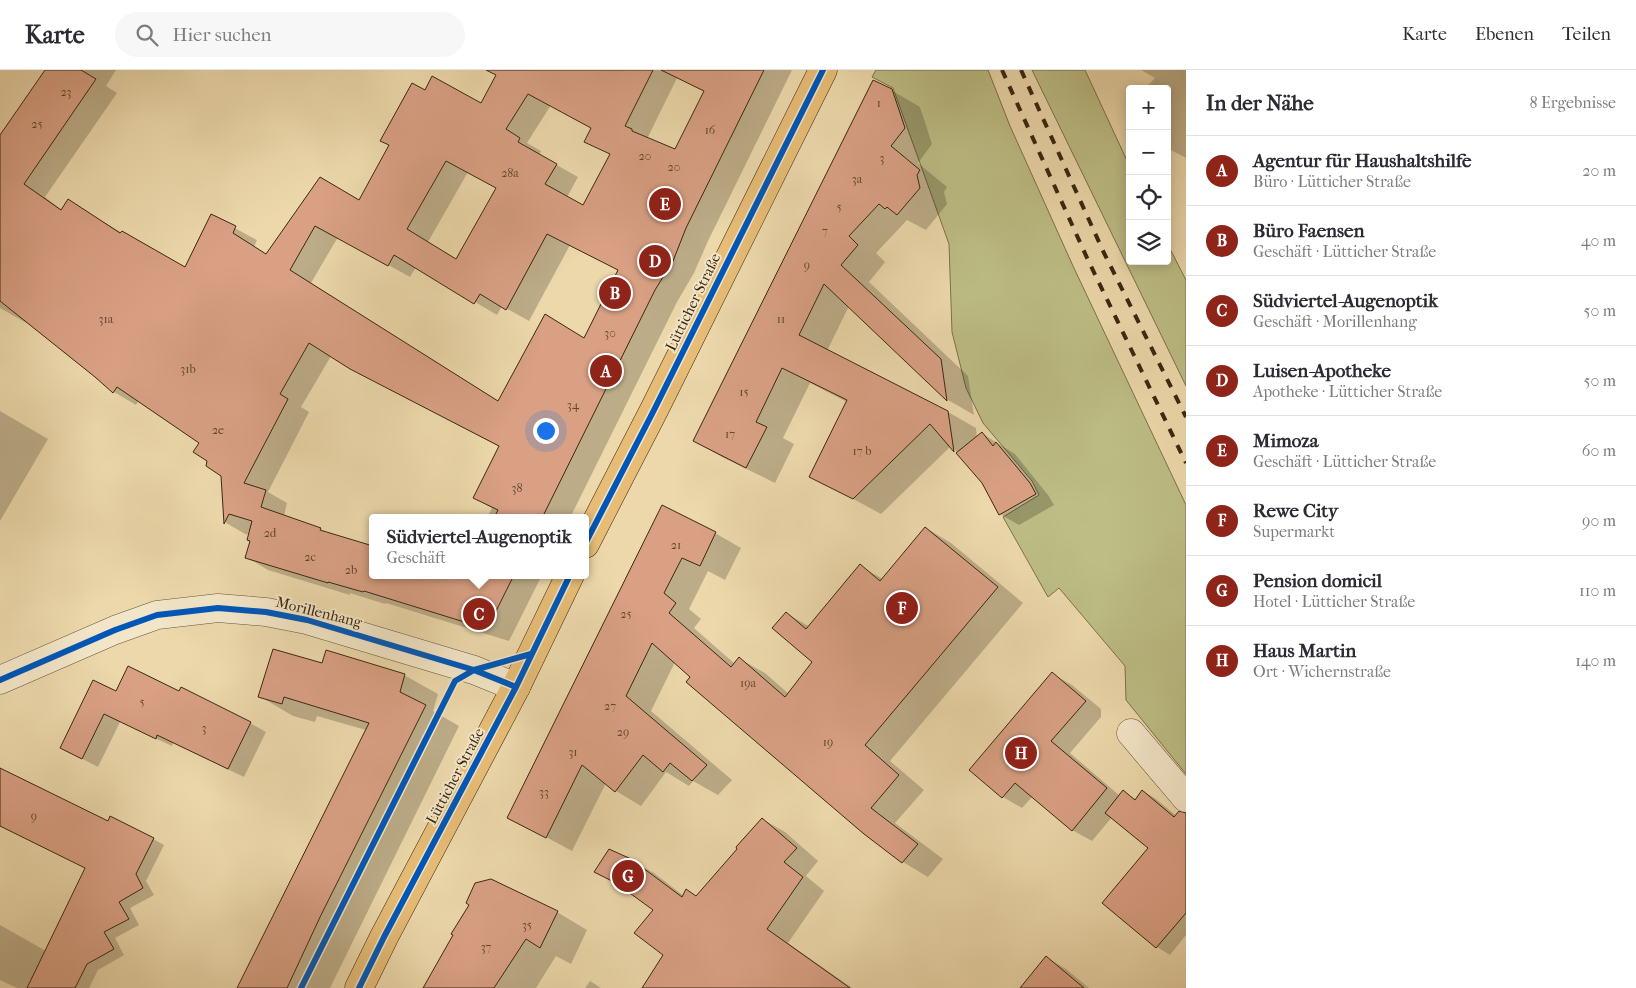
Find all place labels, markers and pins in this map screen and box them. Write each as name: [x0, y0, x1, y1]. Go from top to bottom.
pin: E: [649, 185, 681, 223]
pin: D: [639, 242, 671, 280]
pin: B: [599, 274, 631, 312]
pin: A: [590, 352, 622, 390]
pin: F: [886, 589, 918, 627]
pin: C: [463, 595, 495, 633]
pin: H: [1005, 734, 1037, 772]
pin: G: [612, 857, 644, 895]

